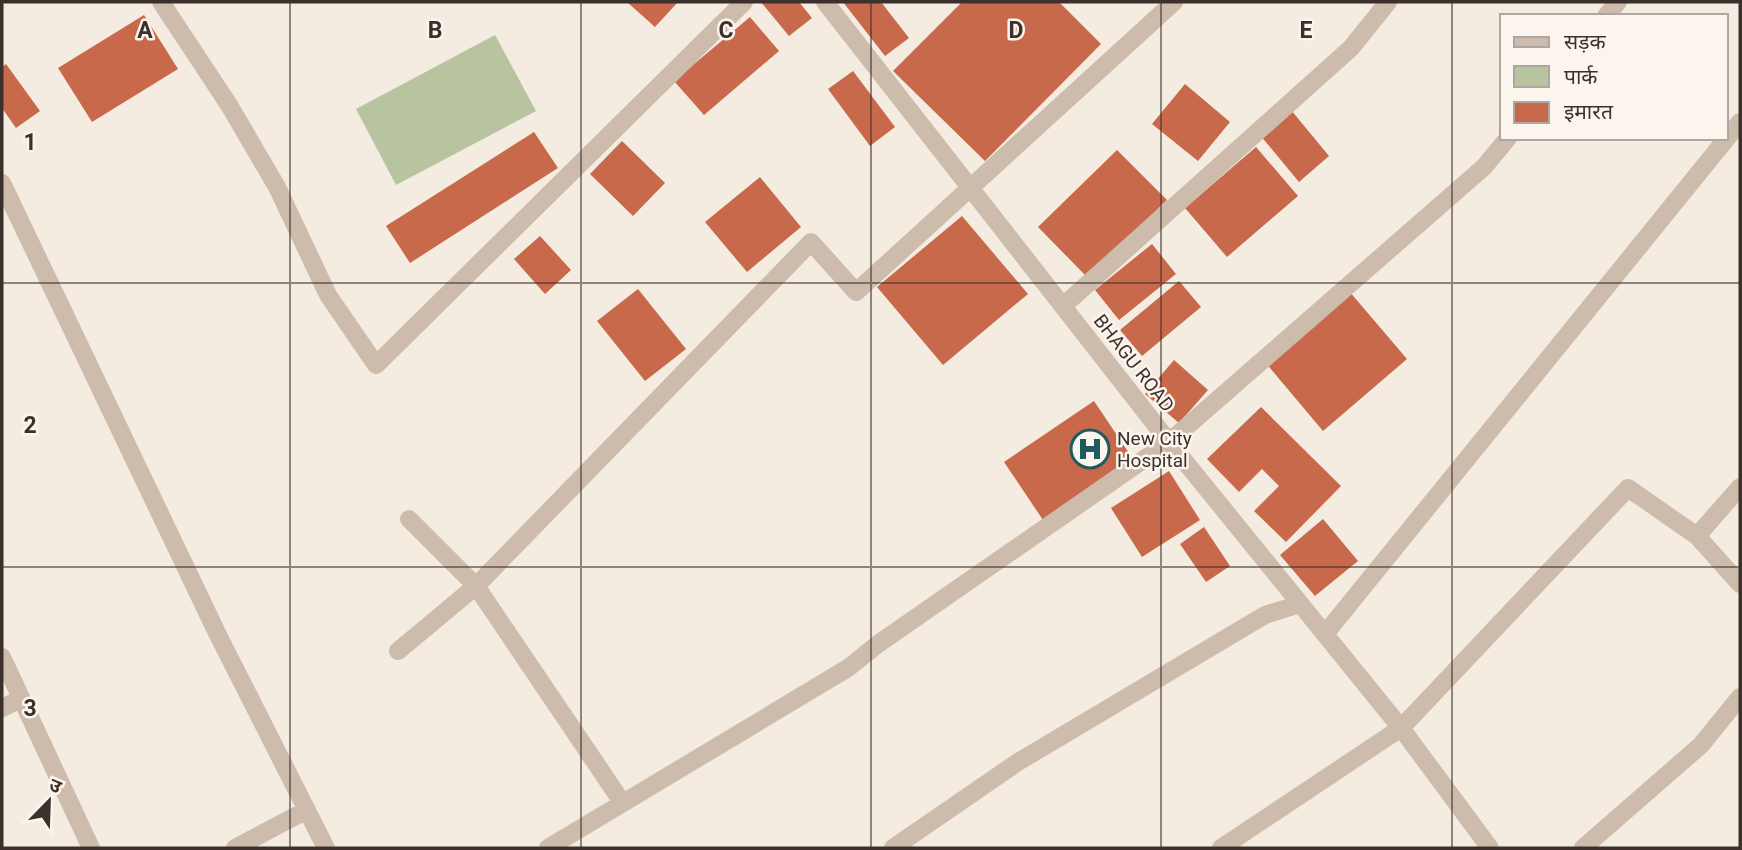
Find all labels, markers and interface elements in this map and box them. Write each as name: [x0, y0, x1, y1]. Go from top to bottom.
legend: [1500, 14, 1728, 140]
text: A: [137, 17, 153, 44]
text: B: [428, 17, 442, 44]
text: C: [718, 17, 734, 44]
text: D: [1009, 17, 1023, 44]
text: E: [1300, 17, 1313, 44]
text: सड़क: [1564, 30, 1606, 54]
text: पार्क: [1564, 65, 1598, 89]
text: इमारत: [1564, 100, 1614, 124]
text: 1: [23, 129, 37, 156]
street label: BHAGU ROAD: [1089, 310, 1179, 416]
text: 2: [23, 412, 37, 439]
place label: New City Hospital: [1117, 427, 1192, 472]
hospital icon: New City Hospital: [1069, 428, 1111, 470]
text: 3: [23, 695, 37, 722]
north arrow: [14, 766, 84, 836]
text: उ: [46, 773, 66, 799]

